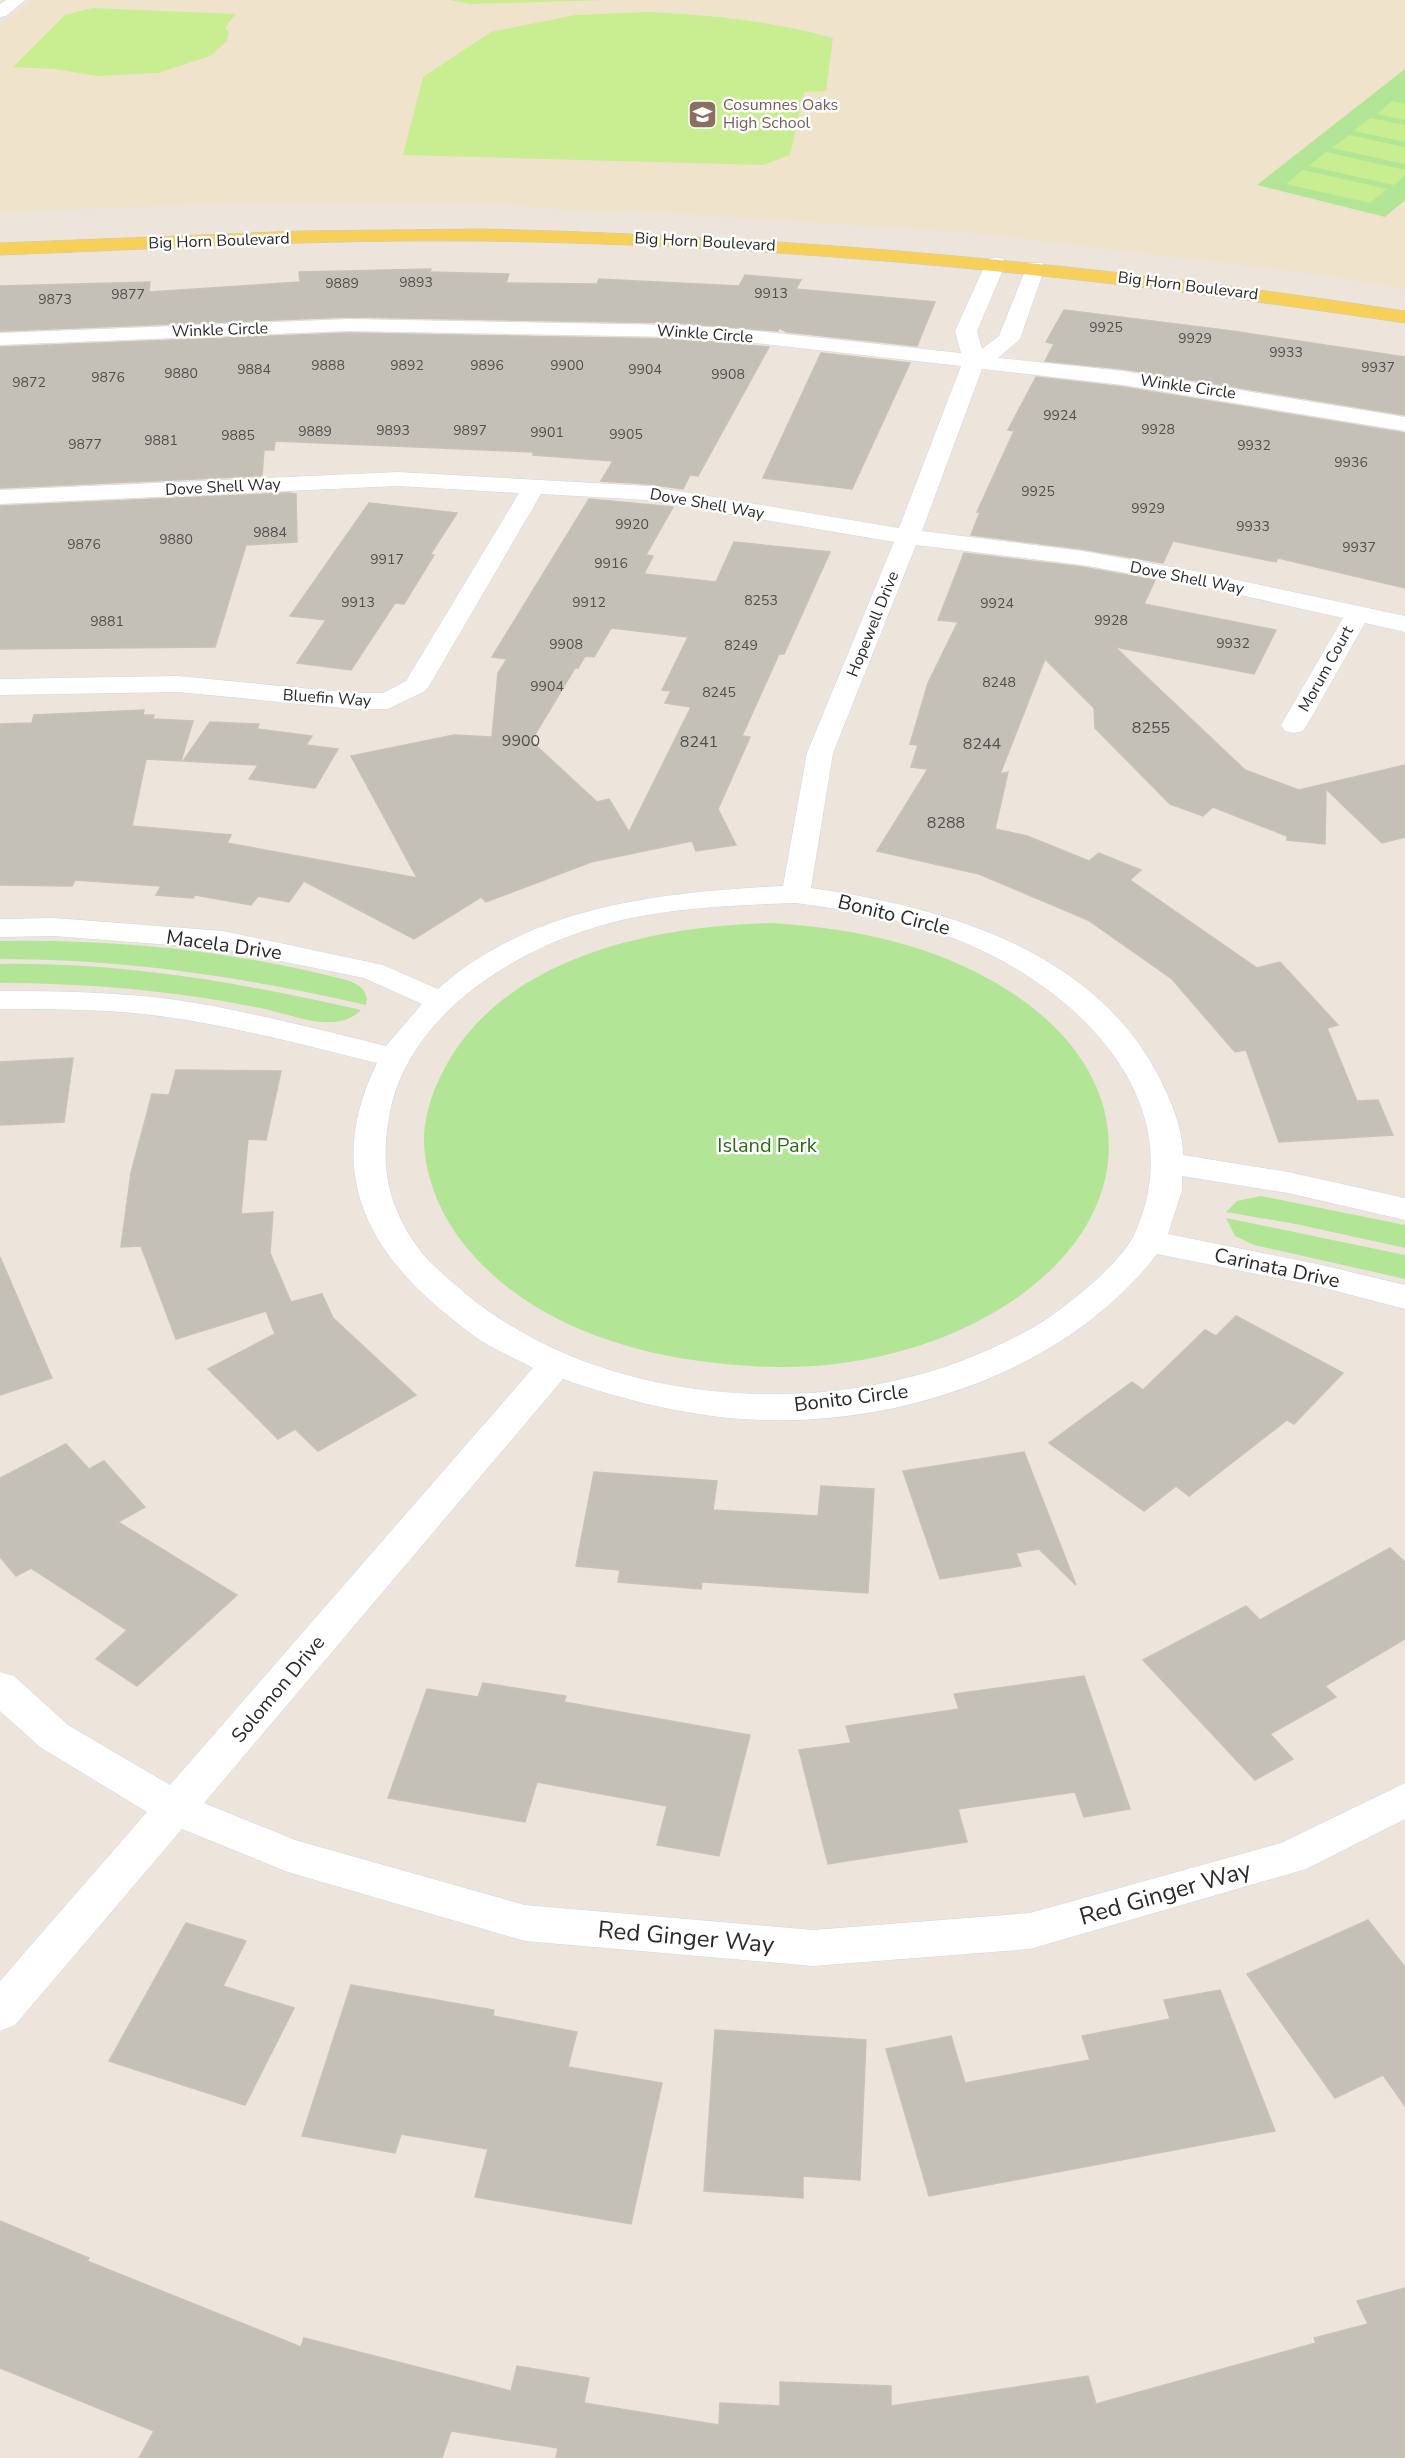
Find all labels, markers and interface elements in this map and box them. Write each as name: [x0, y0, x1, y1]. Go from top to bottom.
place label: Cosumnes Oaks High School: [723, 94, 838, 134]
school or university icon: Cosumnes Oaks High School: [686, 98, 718, 130]
street label: Big Horn Boulevard: [634, 227, 776, 257]
street label: Big Horn Boulevard: [148, 228, 290, 254]
street label: Big Horn Boulevard: [1117, 266, 1259, 306]
house number: 9893: [399, 273, 433, 292]
house number: 9889: [325, 274, 359, 293]
house number: 9913: [754, 284, 788, 303]
house number: 9877: [111, 285, 145, 304]
house number: 9873: [38, 290, 72, 309]
street label: Winkle Circle: [171, 317, 269, 343]
house number: 9925: [1089, 318, 1123, 337]
street label: Winkle Circle: [656, 320, 754, 348]
house number: 9929: [1178, 329, 1212, 348]
house number: 9933: [1269, 343, 1303, 362]
house number: 9888: [311, 356, 345, 375]
house number: 9892: [390, 356, 424, 375]
house number: 9896: [470, 356, 504, 375]
house number: 9900: [550, 356, 584, 375]
house number: 9937: [1361, 358, 1395, 377]
house number: 9884: [237, 360, 271, 379]
house number: 9904: [628, 360, 662, 379]
house number: 9880: [164, 364, 198, 383]
house number: 9908: [711, 365, 745, 384]
house number: 9876: [91, 368, 125, 387]
street label: Winkle Circle: [1139, 369, 1237, 405]
house number: 9872: [12, 373, 46, 392]
house number: 9924: [1043, 406, 1077, 425]
house number: 9928: [1141, 420, 1175, 439]
house number: 9893: [376, 421, 410, 440]
house number: 9897: [453, 421, 487, 440]
house number: 9889: [298, 422, 332, 441]
house number: 9901: [530, 423, 564, 442]
house number: 9905: [609, 425, 643, 444]
house number: 9885: [221, 426, 255, 445]
house number: 9881: [144, 431, 178, 450]
house number: 9877: [68, 435, 102, 454]
house number: 9932: [1237, 436, 1271, 455]
house number: 9936: [1334, 453, 1368, 472]
street label: Dove Shell Way: [165, 473, 282, 501]
house number: 9925: [1021, 482, 1055, 501]
street label: Dove Shell Way: [648, 483, 767, 525]
house number: 9929: [1131, 499, 1165, 518]
house number: 9920: [615, 515, 649, 534]
house number: 9933: [1236, 517, 1270, 536]
house number: 9884: [253, 523, 287, 542]
house number: 9880: [159, 530, 193, 549]
house number: 9876: [67, 535, 101, 554]
house number: 9937: [1342, 538, 1376, 557]
house number: 9917: [370, 550, 404, 569]
house number: 9916: [594, 554, 628, 573]
street label: Dove Shell Way: [1128, 556, 1247, 600]
street label: Hopewell Drive: [842, 568, 904, 680]
house number: 8253: [744, 591, 778, 610]
house number: 9913: [341, 593, 375, 612]
house number: 9912: [572, 593, 606, 612]
house number: 9924: [980, 594, 1014, 613]
house number: 9928: [1094, 611, 1128, 630]
house number: 9881: [90, 612, 124, 631]
street label: Morum Court: [1293, 622, 1359, 716]
house number: 9932: [1216, 634, 1250, 653]
house number: 9908: [549, 635, 583, 654]
house number: 8249: [724, 636, 758, 655]
house number: 8248: [982, 673, 1016, 692]
house number: 9904: [530, 677, 564, 696]
house number: 8245: [702, 683, 736, 702]
street label: Bluefin Way: [282, 684, 373, 712]
house number: 8255: [1132, 717, 1170, 739]
house number: 9900: [502, 730, 540, 752]
house number: 8241: [680, 731, 718, 753]
house number: 8244: [963, 733, 1002, 755]
house number: 8288: [927, 812, 965, 834]
street label: Bonito Circle: [835, 888, 953, 942]
street label: Macela Drive: [164, 924, 284, 966]
park label: Island Park: [717, 1132, 818, 1159]
street label: Carinata Drive: [1212, 1242, 1342, 1294]
street label: Bonito Circle: [792, 1378, 910, 1418]
street label: Solomon Drive: [225, 1630, 331, 1748]
street label: Red Ginger Way: [1076, 1853, 1255, 1933]
street label: Red Ginger Way: [596, 1913, 776, 1961]

